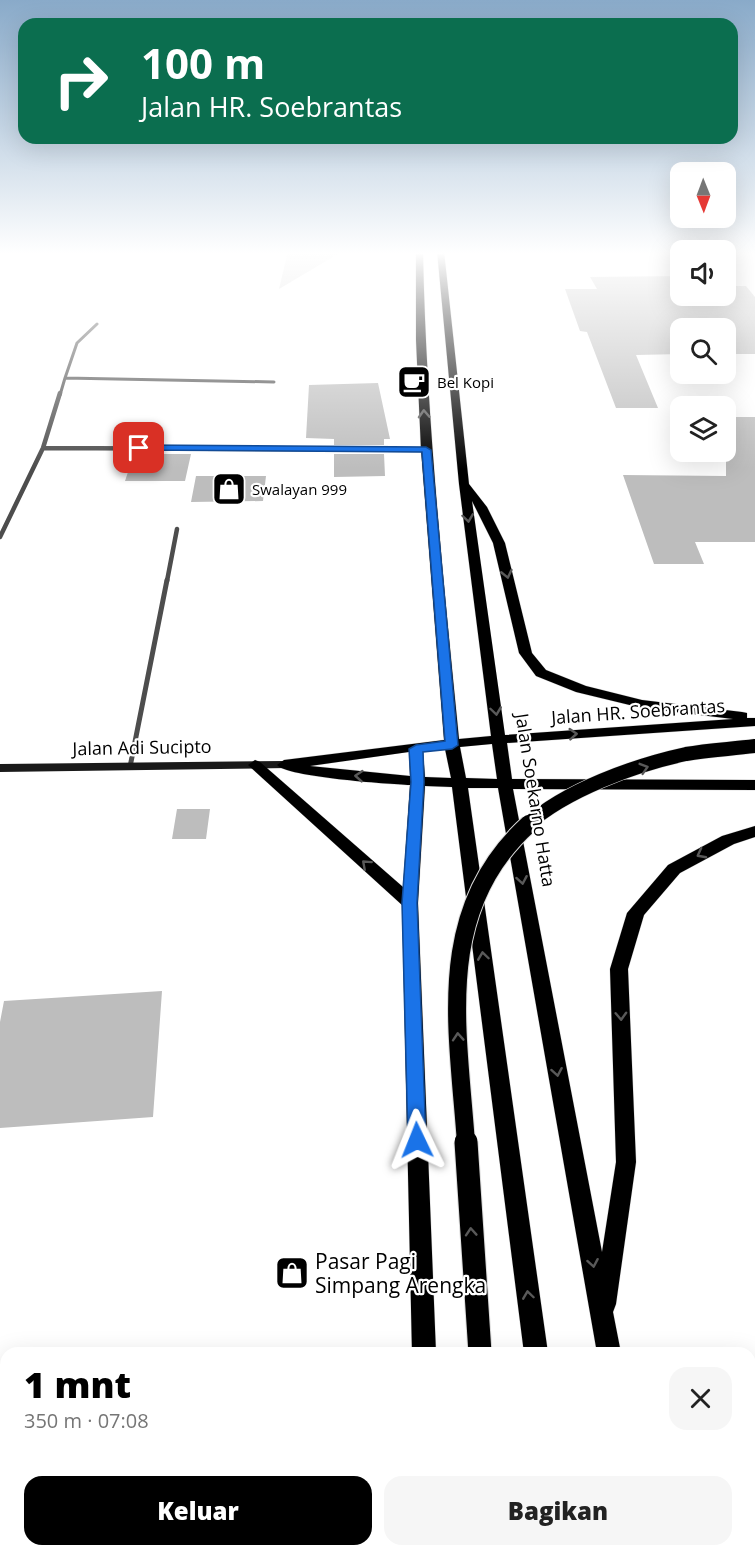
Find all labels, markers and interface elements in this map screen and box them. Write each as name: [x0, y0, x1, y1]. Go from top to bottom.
text: 100 m: [141, 34, 265, 91]
icon: right: [42, 42, 120, 120]
text: Jalan HR. Soebrantas: [141, 88, 402, 125]
north arrow: [670, 162, 736, 228]
map controls: [670, 162, 736, 462]
button: sound: [670, 240, 736, 306]
button: search: [670, 318, 736, 384]
cafe icon: Bel Kopi: [396, 364, 432, 400]
place label: Bel Kopi: [437, 372, 494, 392]
button: layers: [670, 396, 736, 462]
one-way arrow: [418, 410, 431, 419]
pin: [113, 422, 164, 473]
icon: arrive: [122, 431, 155, 464]
shop icon: Swalayan 999: [211, 471, 247, 507]
place label: Swalayan 999: [252, 479, 347, 499]
one-way arrow: [462, 513, 474, 522]
one-way arrow: [499, 568, 512, 578]
street label: Jalan HR. Soebrantas: [548, 693, 726, 729]
one-way arrow: [489, 706, 501, 715]
street label: Jalan Soekarno Hatta: [510, 710, 562, 888]
one-way arrow: [568, 728, 577, 741]
street label: Jalan Adi Sucipto: [70, 734, 212, 760]
one-way arrow: [638, 763, 648, 775]
one-way arrow: [355, 769, 364, 782]
one-way arrow: [697, 847, 708, 858]
one-way arrow: [362, 860, 373, 871]
one-way arrow: [515, 875, 528, 885]
one-way arrow: [478, 951, 490, 961]
one-way arrow: [615, 1011, 627, 1020]
one-way arrow: [452, 1033, 465, 1042]
one-way arrow: [551, 1067, 563, 1076]
position arrow: [385, 1108, 449, 1172]
one-way arrow: [465, 1227, 478, 1236]
place label: Pasar Pagi Simpang Arengka: [315, 1247, 486, 1299]
shop icon: Pasar Pagi Simpang Arengka: [274, 1255, 310, 1291]
one-way arrow: [586, 1258, 599, 1268]
one-way arrow: [523, 1290, 535, 1300]
text: 1 mnt: [24, 1360, 131, 1409]
button: close: [669, 1367, 732, 1430]
text: 350 m · 07:08: [24, 1407, 149, 1434]
button: Keluar: [24, 1476, 372, 1545]
button: Bagikan: [384, 1476, 732, 1545]

